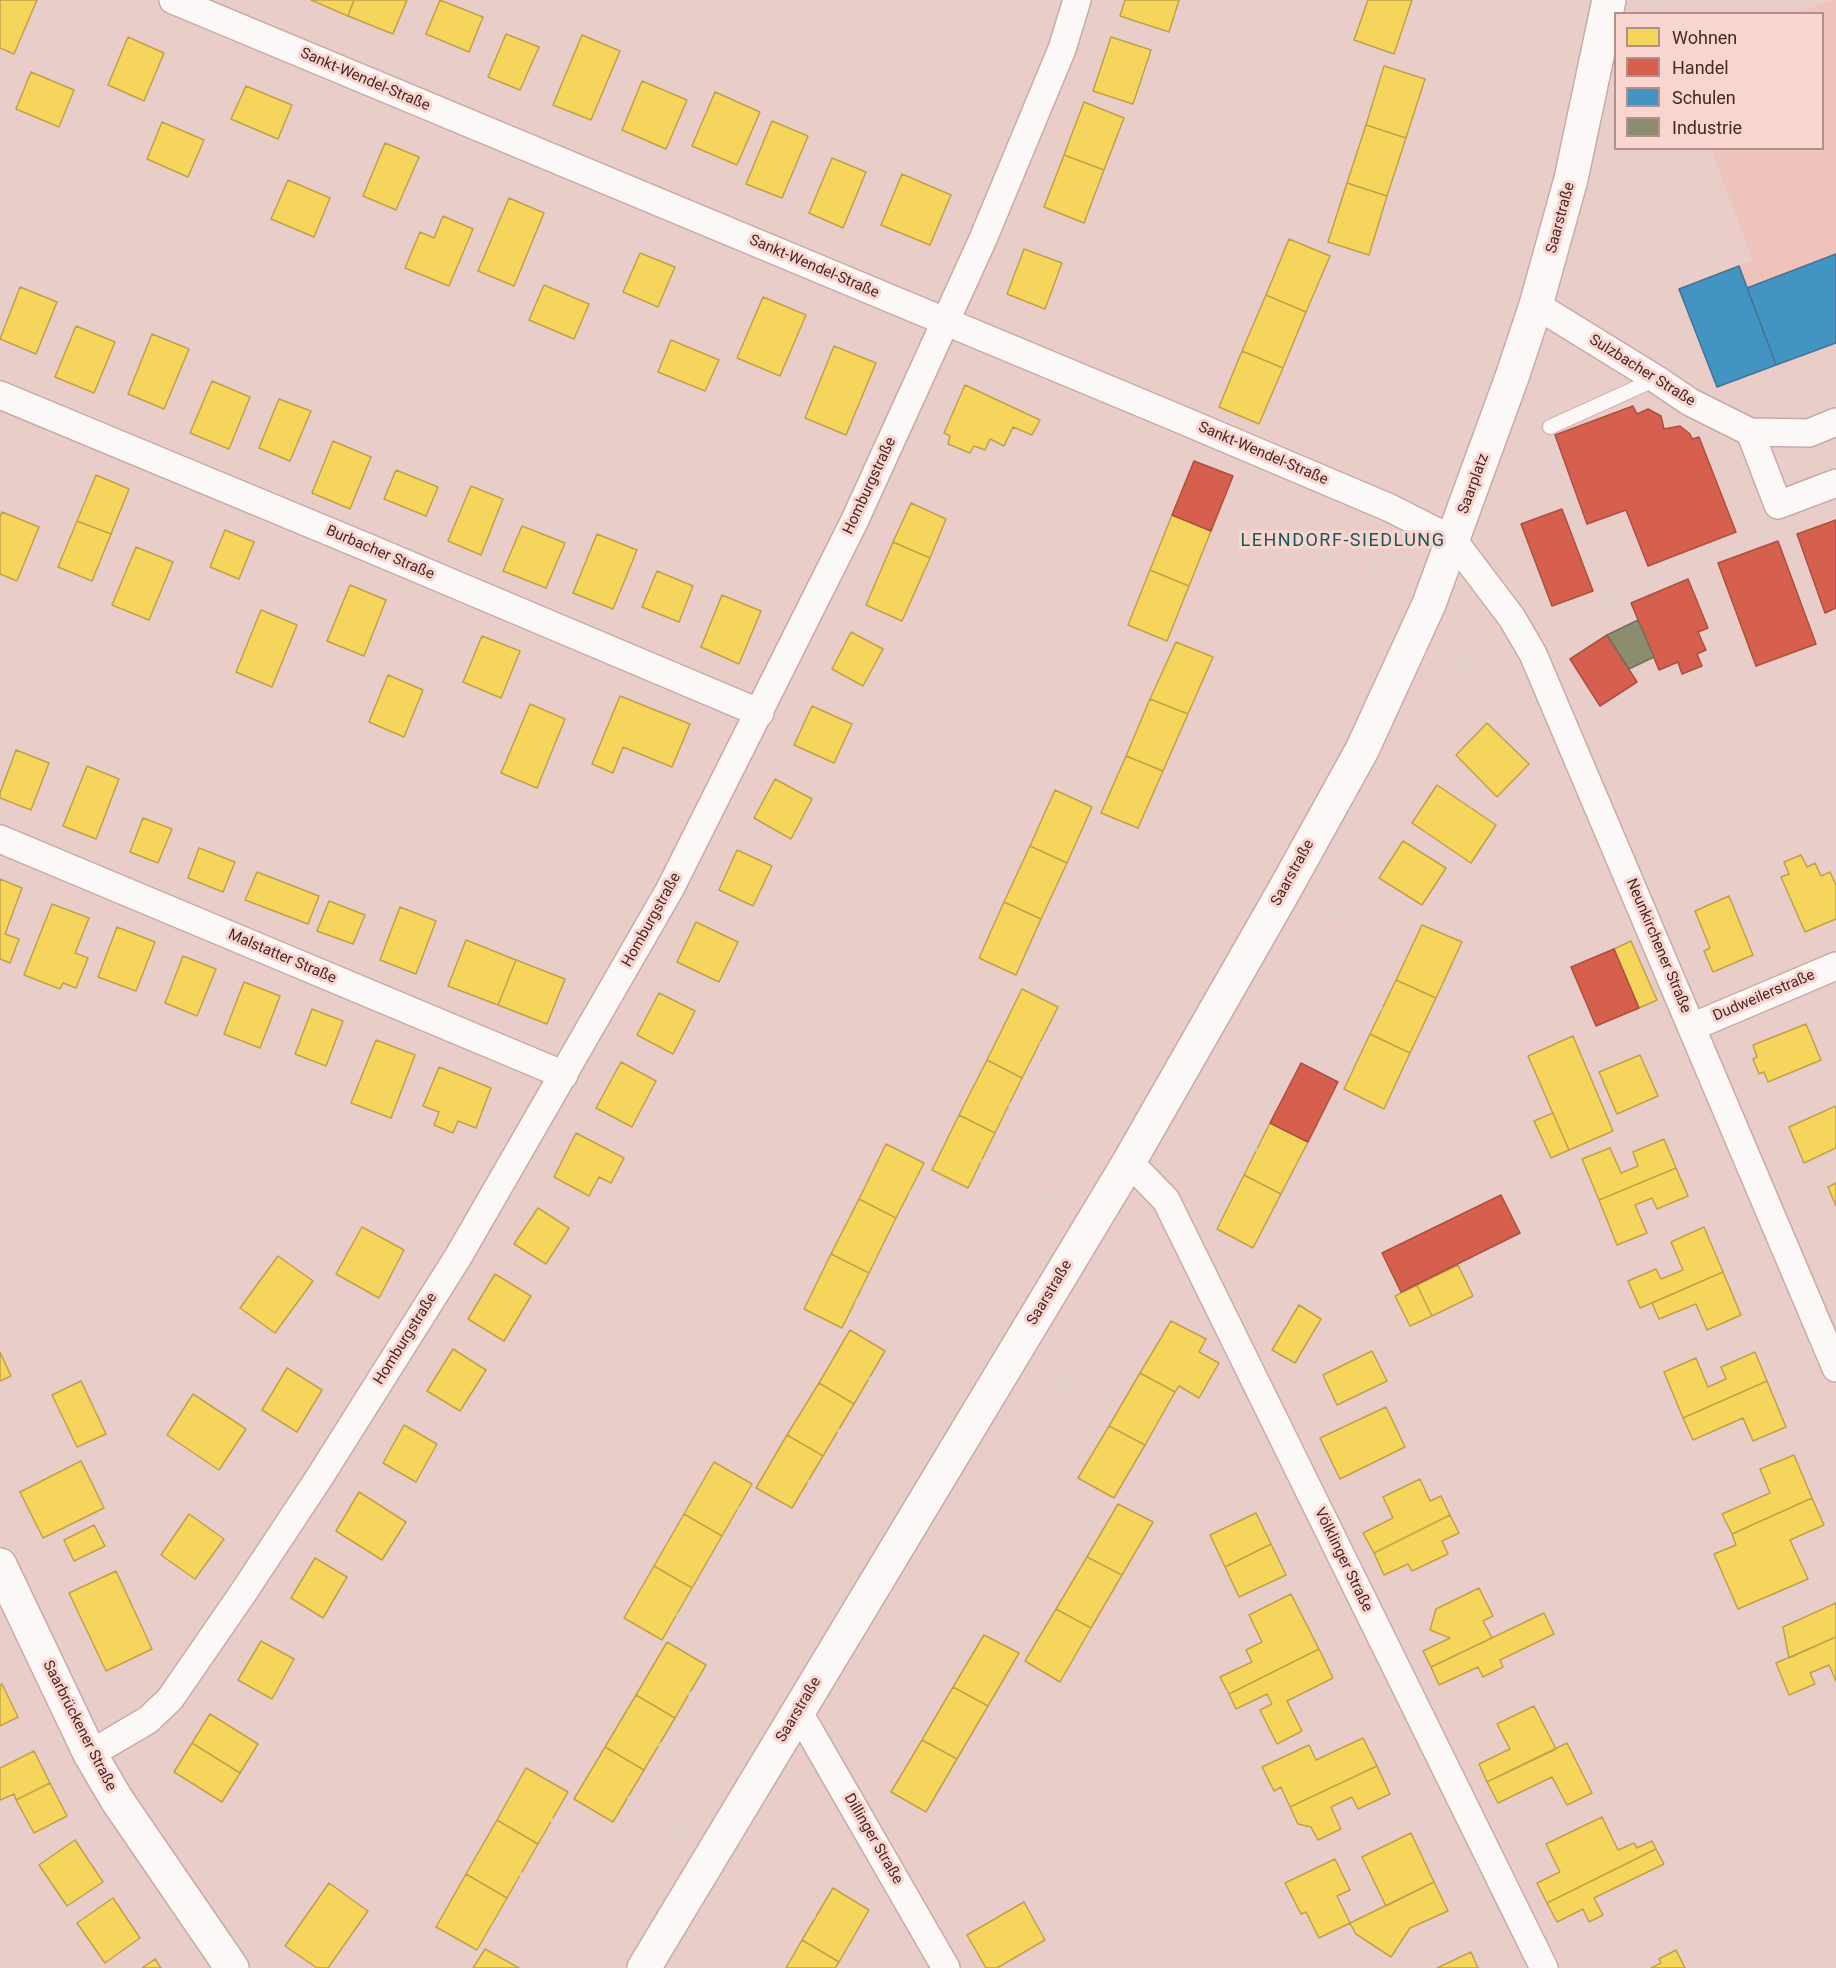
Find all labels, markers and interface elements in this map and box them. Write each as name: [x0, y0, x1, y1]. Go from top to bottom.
legend: [1614, 12, 1824, 150]
text: Wohnen: [1672, 27, 1737, 48]
street label: Sankt-Wendel-Straße: [297, 45, 433, 115]
text: Handel: [1672, 57, 1729, 78]
text: Schulen: [1672, 87, 1736, 108]
text: Industrie: [1672, 117, 1742, 138]
street label: Saarstraße: [1543, 181, 1579, 255]
street label: Sankt-Wendel-Straße: [746, 232, 882, 302]
street label: Sulzbacher Straße: [1586, 331, 1698, 411]
street label: Sankt-Wendel-Straße: [1195, 419, 1331, 489]
street label: Homburgstraße: [840, 435, 900, 537]
street label: Saarplatz: [1455, 451, 1493, 517]
street label: Burbacher Straße: [323, 522, 437, 584]
district label: LEHNDORF-SIEDLUNG: [1241, 530, 1445, 552]
street label: Saarstraße: [1267, 837, 1319, 909]
street label: Homburgstraße: [619, 870, 685, 970]
street label: Neunkirchener Straße: [1622, 876, 1694, 1016]
street label: Malstatter Straße: [225, 926, 339, 988]
street label: Dudweilerstraße: [1710, 966, 1818, 1026]
street label: Saarstraße: [1024, 1257, 1076, 1329]
street label: Homburgstraße: [371, 1290, 441, 1388]
street label: Völklinger Straße: [1310, 1505, 1376, 1615]
street label: Saarbrückener Straße: [38, 1658, 120, 1794]
street label: Saarstraße: [773, 1674, 825, 1746]
street label: Dillinger Straße: [840, 1791, 906, 1887]

